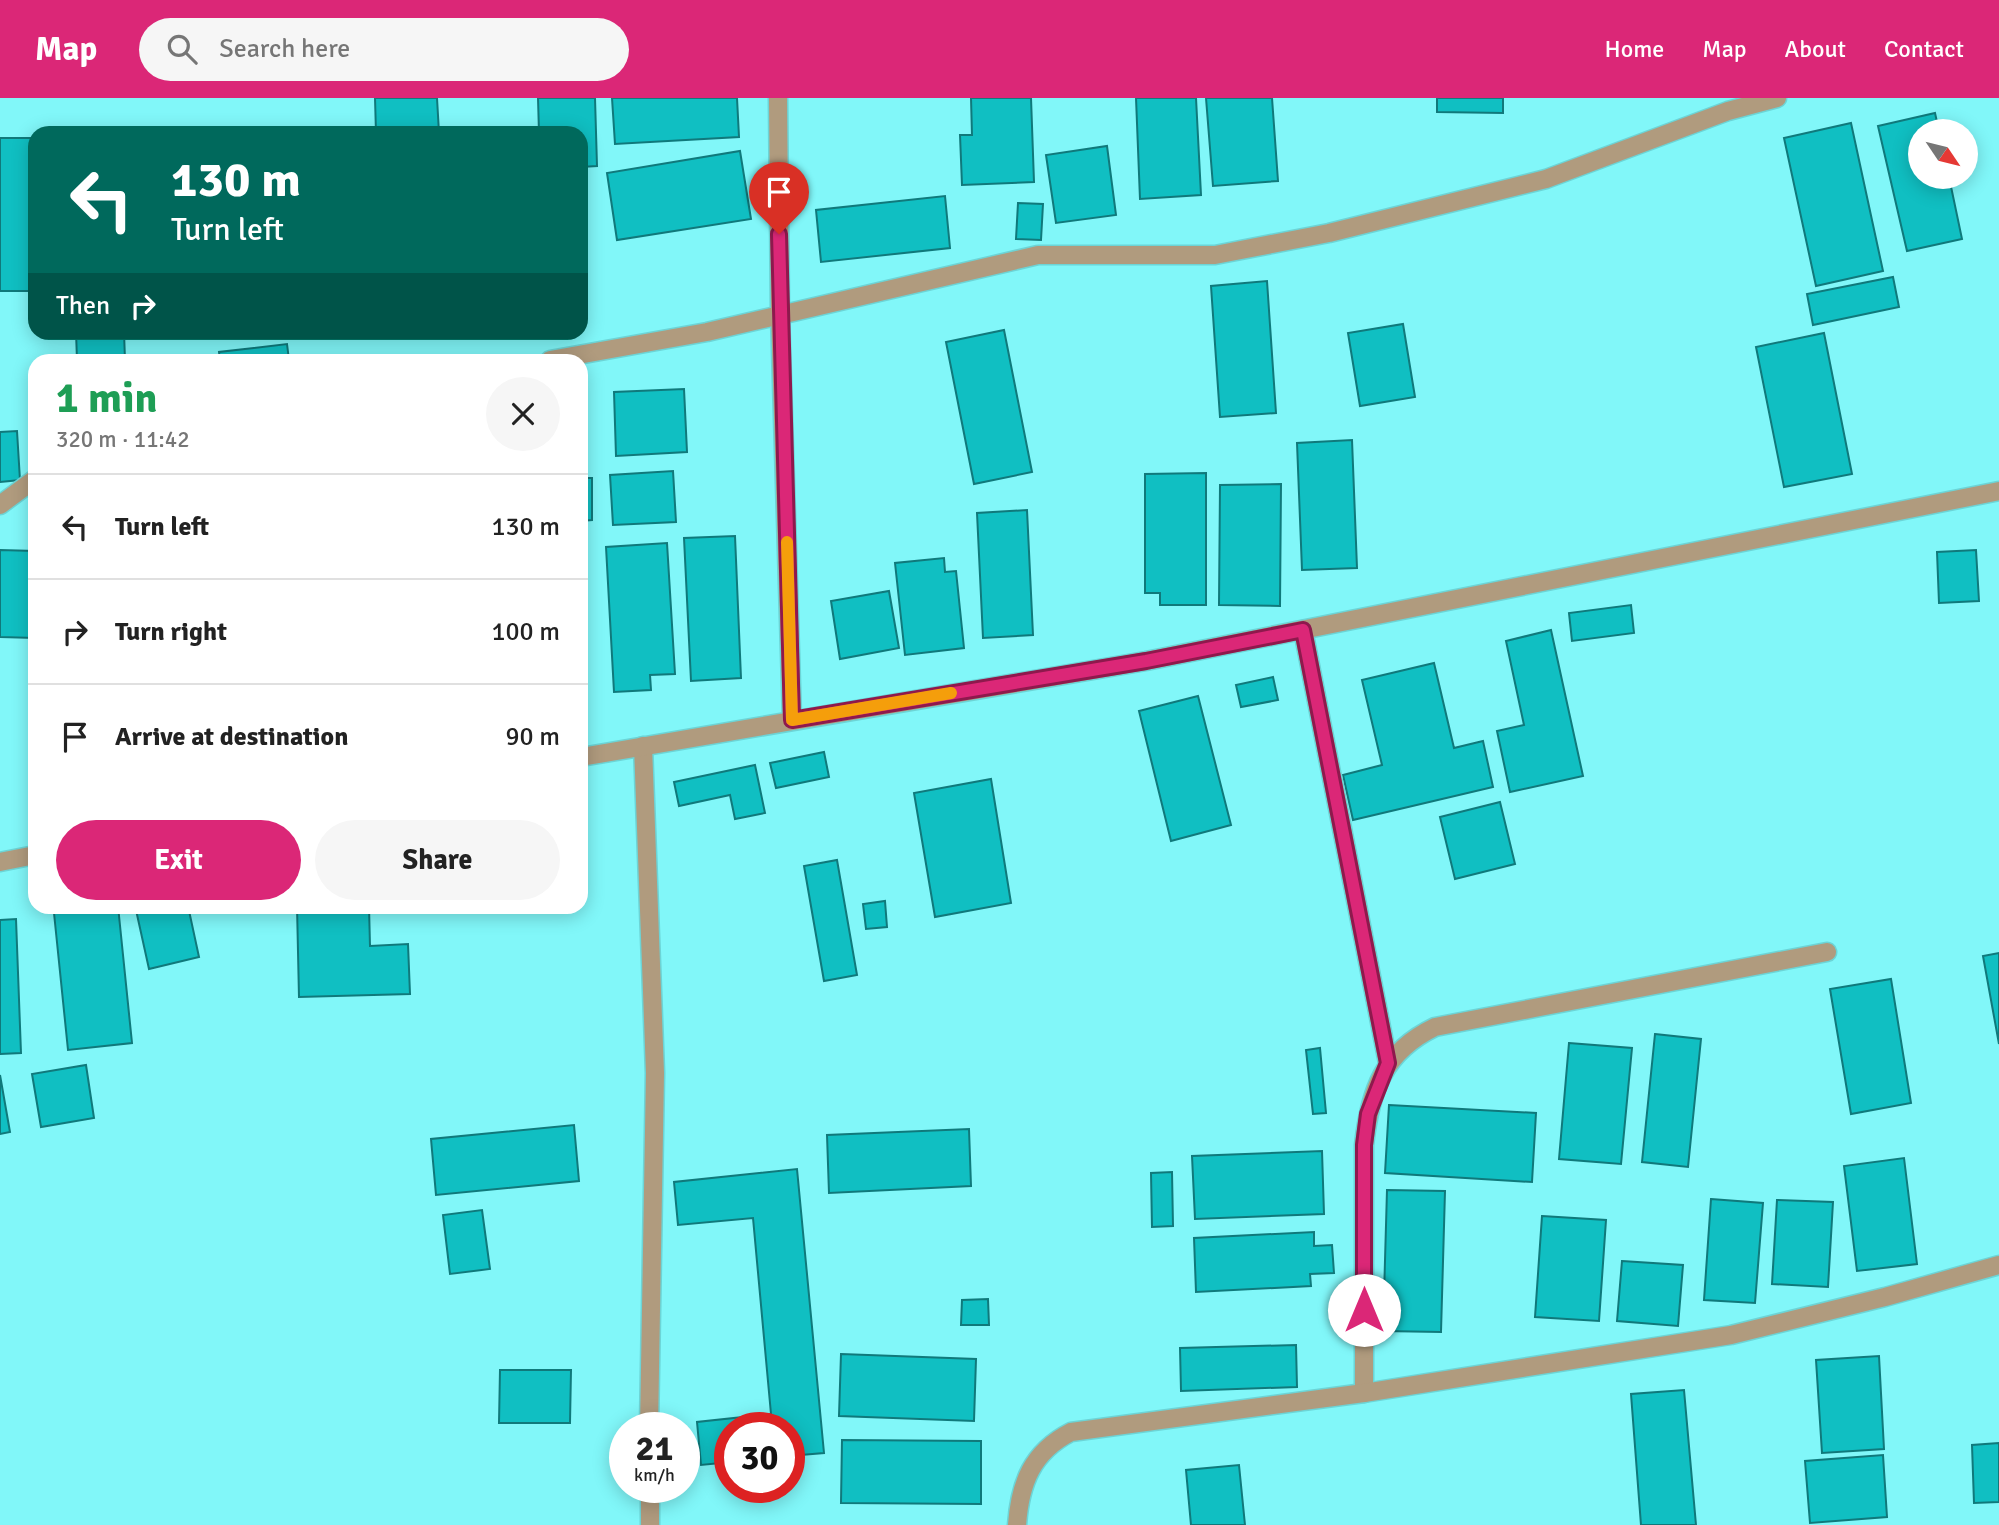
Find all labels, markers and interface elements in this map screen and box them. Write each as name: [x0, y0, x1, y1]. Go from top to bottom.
search box: [139, 18, 629, 81]
text: Map: [35, 29, 97, 70]
icon: search: [163, 30, 201, 68]
text: Search here: [219, 33, 350, 65]
text: Home: [1604, 34, 1664, 64]
text: Map: [1702, 34, 1747, 64]
text: About: [1785, 34, 1846, 64]
text: Contact: [1884, 34, 1964, 64]
north arrow: [1908, 119, 1978, 189]
map controls: [1908, 119, 1978, 189]
text: 130 m: [171, 150, 301, 210]
icon: left: [56, 154, 147, 245]
pin: [749, 162, 809, 234]
icon: arrive: [760, 173, 798, 211]
text: Turn left: [171, 210, 284, 249]
icon: right: [124, 287, 162, 325]
text: Then: [56, 290, 110, 322]
text: 1 min: [56, 373, 157, 424]
button: close: [486, 377, 560, 451]
text: 320 m · 11:42: [56, 425, 190, 454]
icon: left: [56, 508, 94, 546]
text: Turn left: [115, 511, 209, 543]
text: 130 m: [491, 511, 560, 543]
icon: right: [56, 613, 94, 651]
text: Turn right: [115, 616, 227, 648]
text: 100 m: [491, 616, 560, 648]
icon: arrive: [56, 718, 94, 756]
text: Arrive at destination: [115, 721, 348, 753]
text: 90 m: [505, 721, 560, 753]
button: Exit: [56, 820, 301, 900]
button: Share: [315, 820, 560, 900]
position arrow: [1327, 1273, 1401, 1347]
speed limit sign: 30: [714, 1412, 805, 1503]
text: 21: [636, 1427, 673, 1470]
text: km/h: [634, 1464, 675, 1486]

